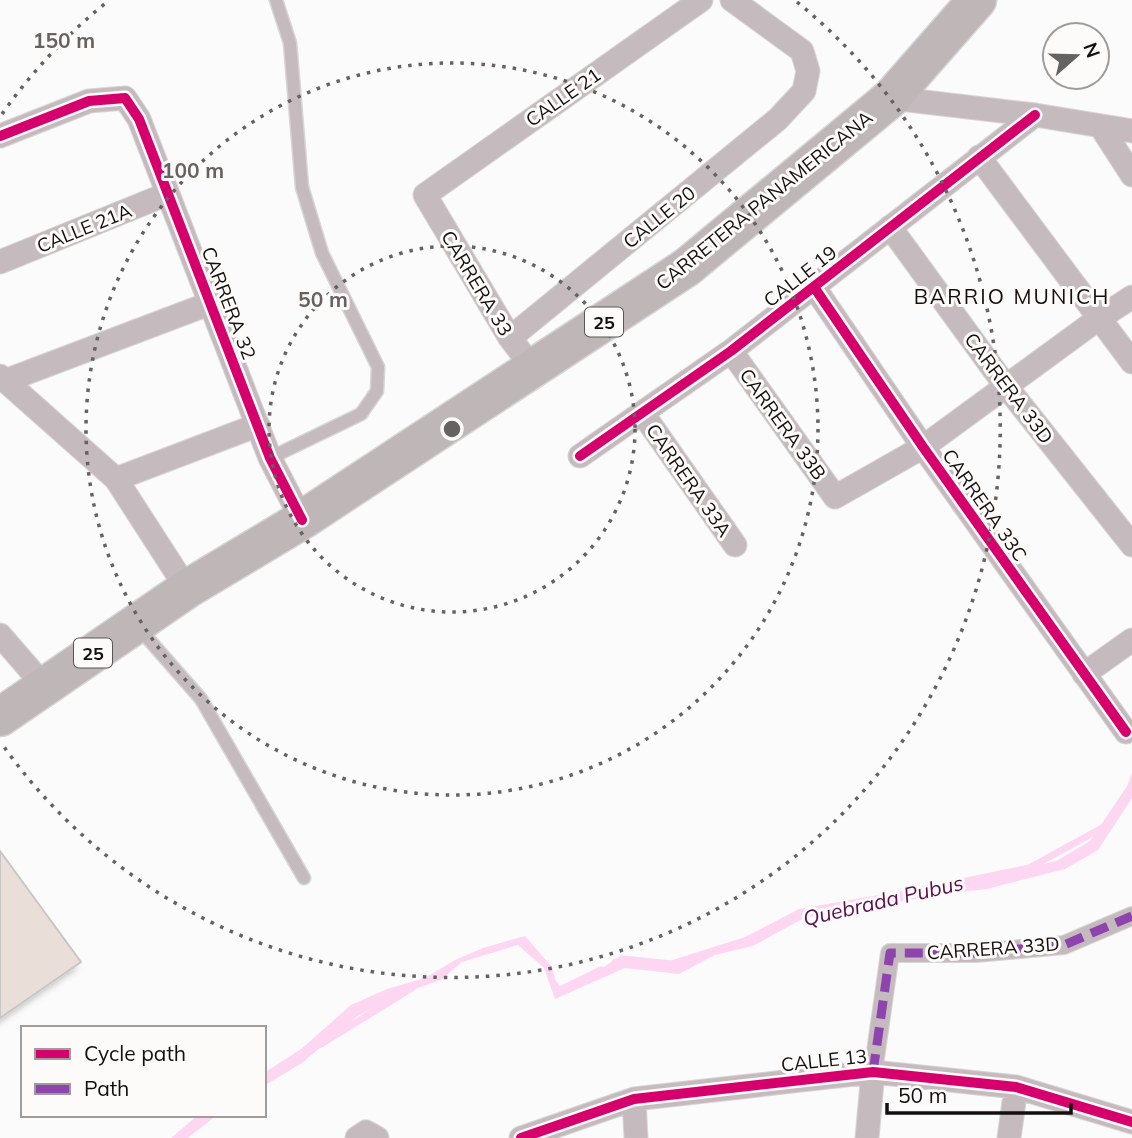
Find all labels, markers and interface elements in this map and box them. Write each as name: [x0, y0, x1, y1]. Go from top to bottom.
north arrow: [1041, 21, 1111, 91]
text: 150 m: [33, 27, 95, 53]
text: N: [1078, 39, 1106, 61]
street label: CALLE 21: [521, 62, 605, 132]
street label: CARRETERA PANAMERICANA: [651, 105, 877, 295]
text: 100 m: [162, 157, 224, 183]
street label: CALLE 20: [618, 181, 700, 253]
street label: CALLE 21A: [33, 198, 135, 258]
street label: CARRERA 33: [436, 226, 518, 340]
street label: CALLE 19: [759, 240, 841, 312]
street label: CARRERA 32: [197, 243, 261, 363]
district label: BARRIO MUNICH: [914, 283, 1110, 309]
text: 50 m: [298, 286, 348, 312]
road number: 25: [585, 308, 623, 336]
street label: CARRERA 33D: [959, 328, 1059, 448]
street label: CARRERA 33B: [735, 364, 831, 484]
centre of rings: [440, 417, 464, 441]
street label: CARRERA 33A: [641, 419, 737, 541]
street label: CARRERA 33C: [937, 444, 1033, 566]
road number: 25: [74, 638, 112, 668]
water label: Quebrada Pubus: [800, 869, 966, 931]
street label: CARRERA 33D: [926, 931, 1060, 965]
legend: [21, 1026, 266, 1117]
text: Cycle path: [84, 1040, 186, 1066]
street label: CALLE 13: [780, 1044, 868, 1076]
scale bar: [887, 1072, 1071, 1116]
text: Path: [84, 1075, 129, 1101]
text: 50 m: [898, 1082, 947, 1108]

